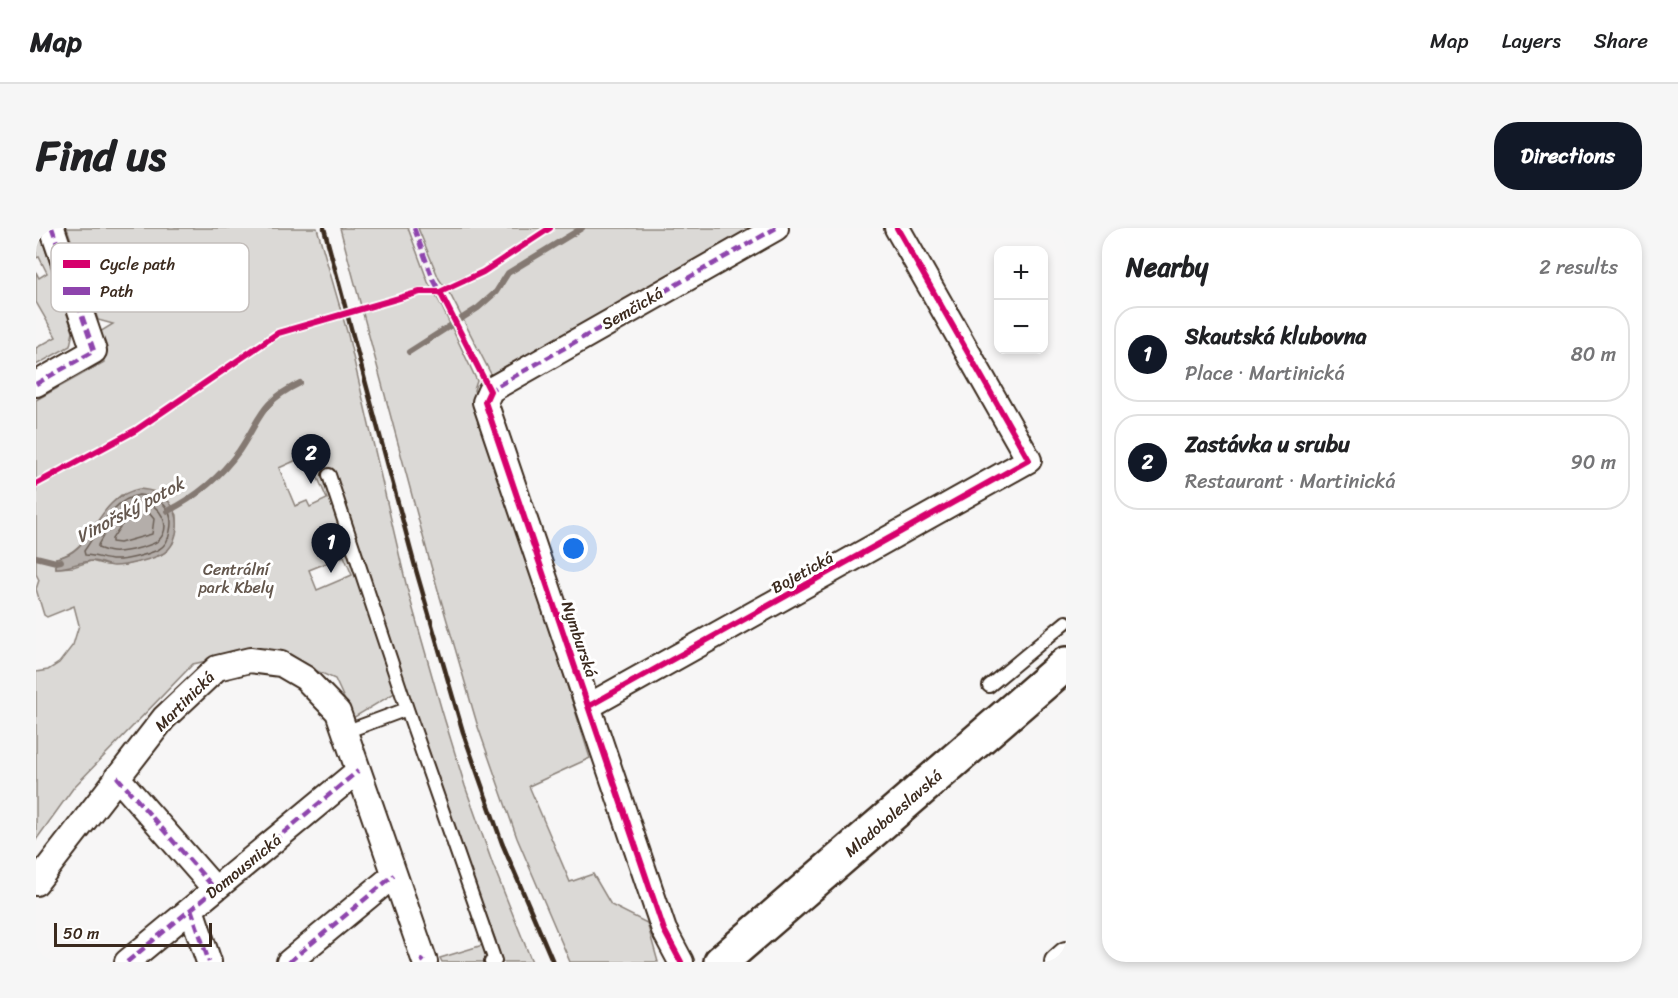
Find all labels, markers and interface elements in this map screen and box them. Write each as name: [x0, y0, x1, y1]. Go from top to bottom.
text: Map: [30, 17, 82, 66]
text: Map: [1430, 22, 1469, 60]
text: Layers: [1502, 22, 1561, 60]
text: Share: [1594, 22, 1648, 60]
text: Find us: [36, 119, 166, 193]
button: Directions: [1494, 122, 1642, 190]
legend: [51, 243, 249, 312]
text: Nearby: [1126, 244, 1208, 290]
map controls: [994, 246, 1048, 354]
button: +: [994, 246, 1048, 300]
text: Cycle path: [100, 250, 175, 279]
text: 2 results: [1539, 250, 1618, 285]
text: Path: [100, 277, 133, 306]
street label: Semčická: [596, 279, 669, 338]
button: −: [994, 300, 1048, 354]
text: Skautská klubovna: [1185, 317, 1367, 356]
text: 1: [1143, 337, 1152, 372]
text: 80 m: [1571, 337, 1616, 372]
text: Place · Martinická: [1185, 356, 1345, 391]
text: Zastávka u srubu: [1185, 425, 1350, 464]
pin: 2: [292, 434, 330, 484]
text: 2: [1142, 445, 1153, 480]
text: 90 m: [1571, 445, 1616, 480]
text: Restaurant · Martinická: [1185, 464, 1395, 499]
water label: Vinořský potok: [70, 467, 191, 552]
pin: 1: [312, 524, 350, 573]
your location: [559, 534, 588, 563]
street label: Bojetická: [766, 543, 839, 602]
park label: Centrální park Kbely: [197, 555, 274, 602]
street label: Nymburská: [553, 597, 606, 681]
street label: Martinická: [147, 664, 222, 739]
street label: Mladoboleslavská: [837, 762, 949, 865]
street label: Domousnická: [199, 826, 288, 907]
text: 50 m: [63, 919, 99, 948]
scale bar: [54, 920, 212, 948]

